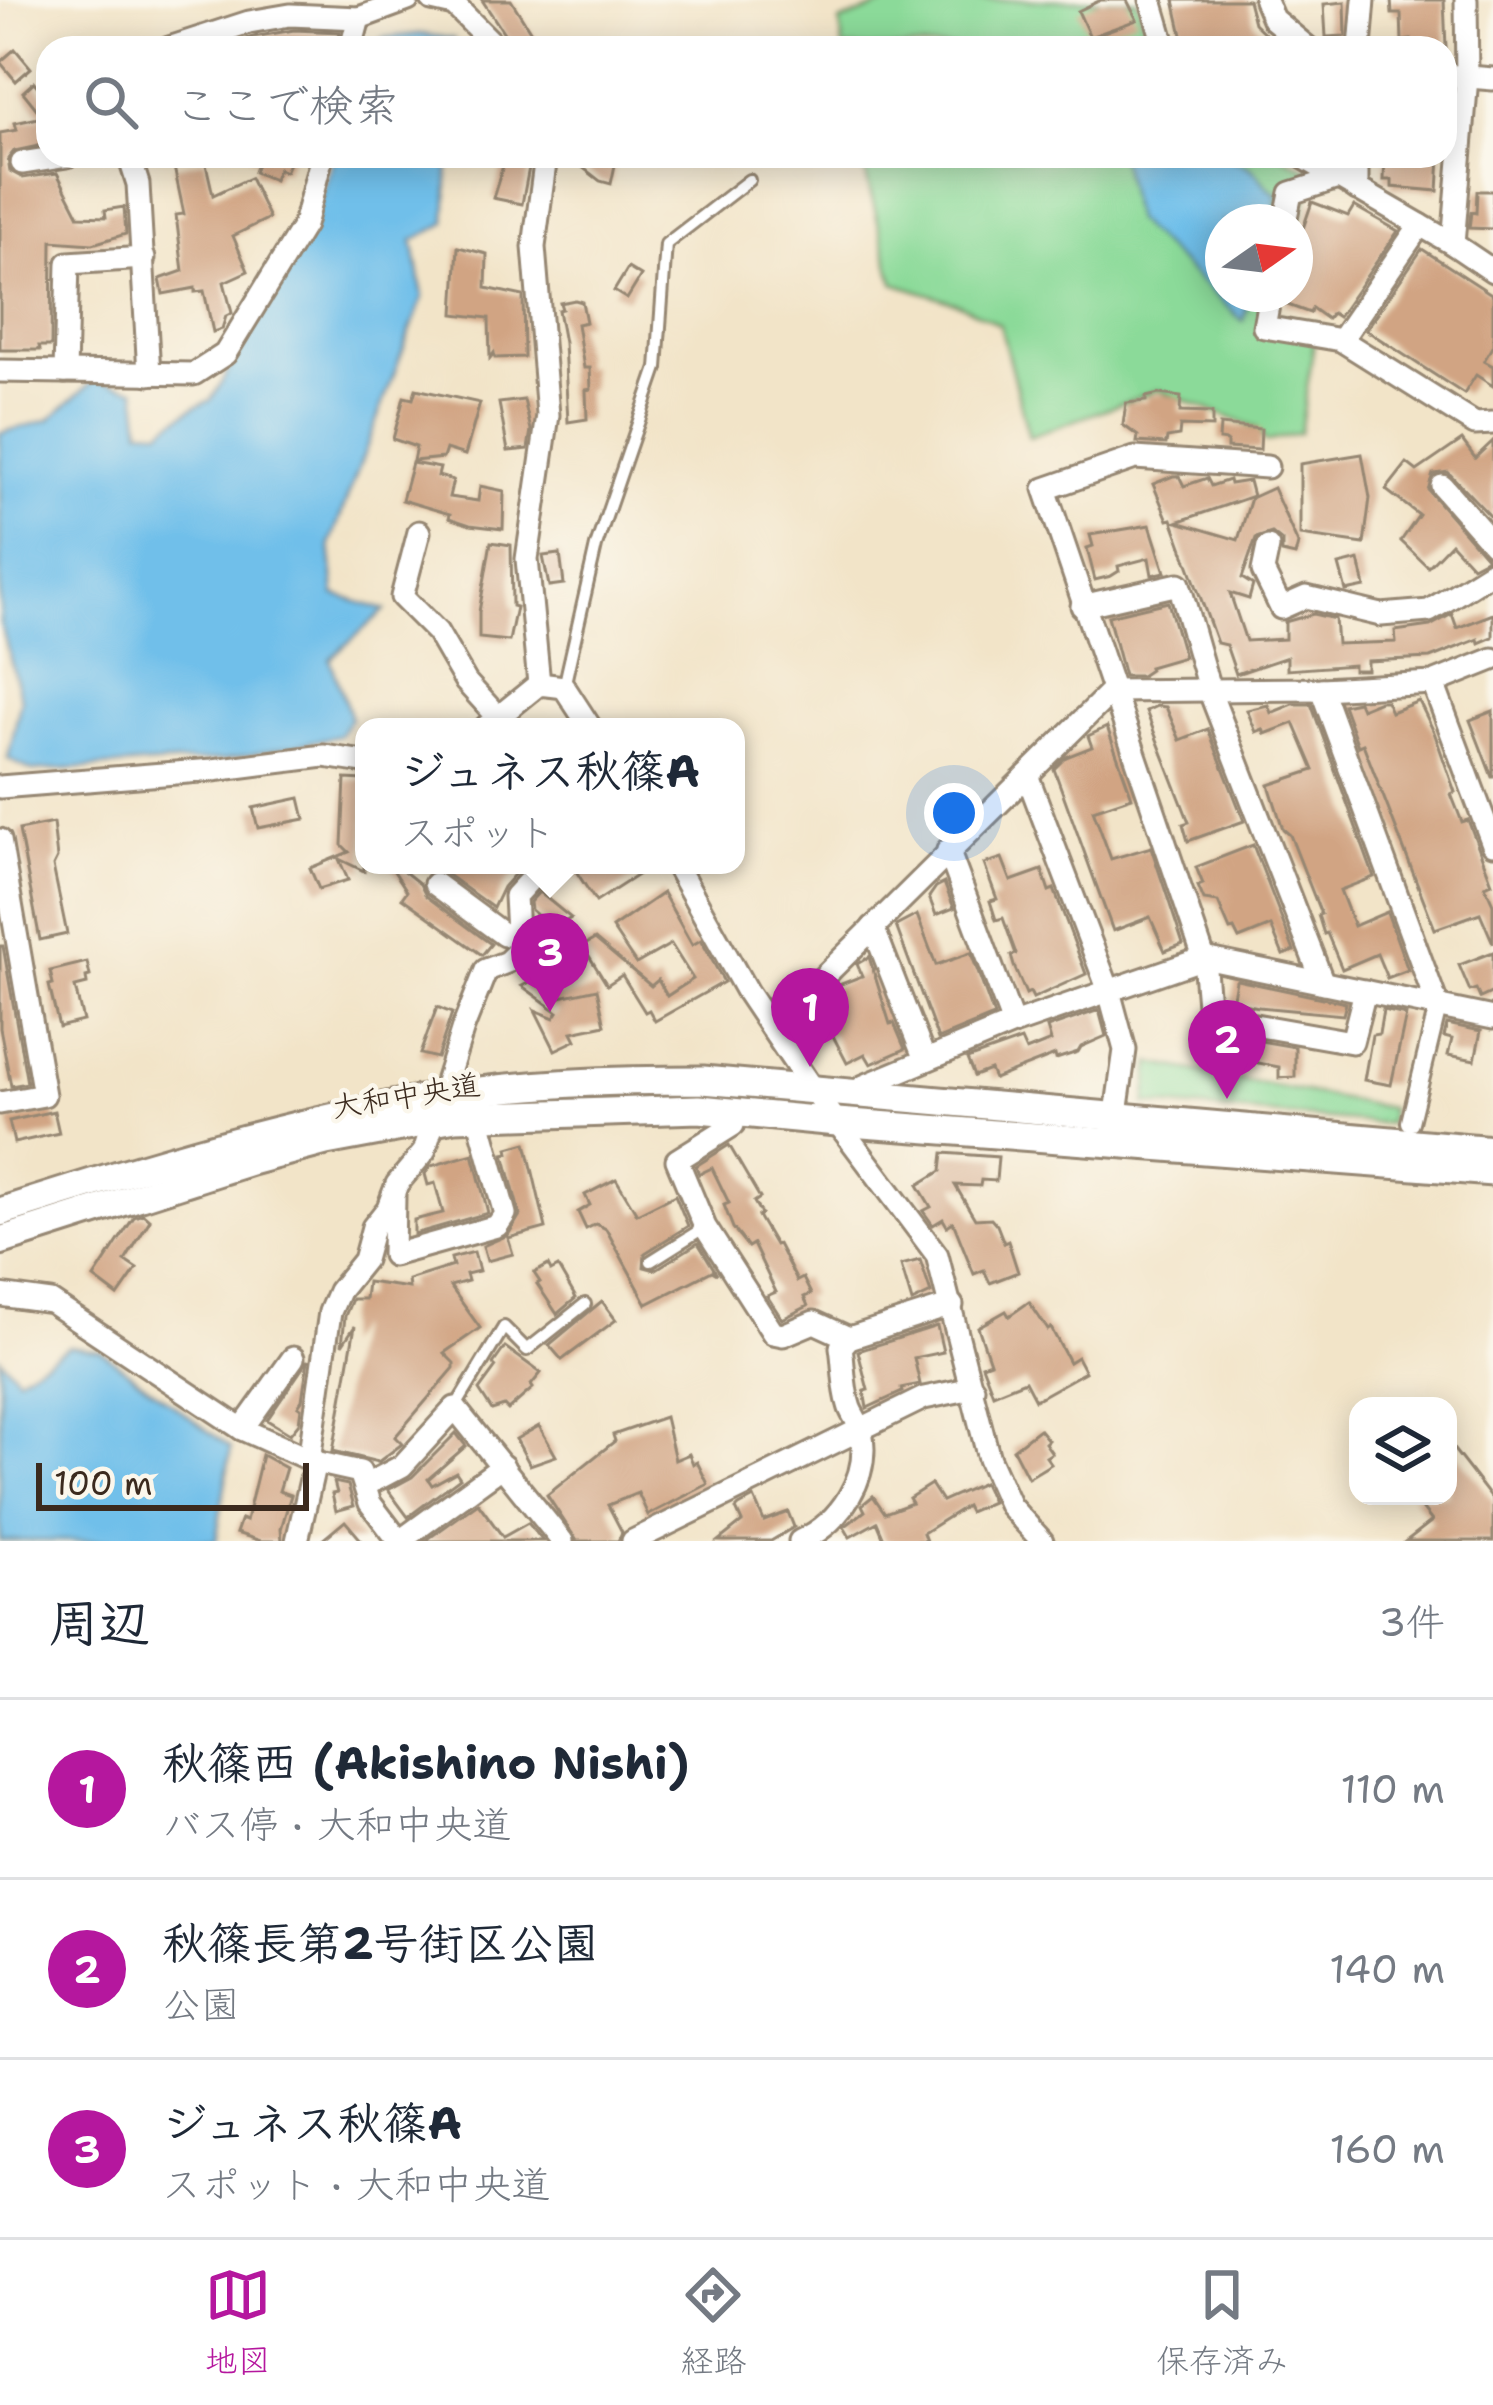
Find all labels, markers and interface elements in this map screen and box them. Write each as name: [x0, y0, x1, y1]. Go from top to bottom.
search box: [36, 36, 1457, 168]
icon: search: [78, 69, 144, 135]
text: ここで検索: [174, 75, 399, 135]
north arrow: [1205, 204, 1313, 312]
popup: [355, 718, 745, 874]
text: ジュネス秋篠A: [400, 741, 700, 801]
your location: [924, 783, 984, 843]
text: スポット: [400, 806, 556, 858]
pin: 3: [511, 913, 589, 1012]
pin: 1: [771, 968, 849, 1067]
pin: 2: [1188, 1000, 1266, 1099]
street label: 大和中央道: [329, 1064, 483, 1127]
map controls: [1349, 1397, 1457, 1505]
button: layers: [1349, 1397, 1457, 1505]
scale bar: [36, 1457, 309, 1510]
text: 100 m: [54, 1461, 153, 1506]
text: 周辺: [48, 1589, 150, 1657]
text: 3件: [1379, 1596, 1445, 1648]
text: 秋篠西 (Akishino Nishi): [162, 1733, 689, 1793]
text: 1: [78, 1763, 96, 1815]
text: 110 m: [1341, 1763, 1445, 1815]
text: バス停 · 大和中央道: [162, 1798, 512, 1850]
text: 秋篠長第2号街区公園: [162, 1913, 599, 1973]
text: 2: [73, 1943, 101, 1995]
text: 140 m: [1329, 1943, 1445, 1995]
text: 公園: [162, 1978, 240, 2030]
text: ジュネス秋篠A: [162, 2093, 462, 2153]
text: 3: [73, 2123, 101, 2175]
text: 160 m: [1330, 2123, 1445, 2175]
text: スポット · 大和中央道: [162, 2158, 551, 2210]
tab: 地図: [205, 2262, 271, 2383]
tab: 経路: [680, 2262, 746, 2383]
tab: 保存済み: [1156, 2262, 1288, 2383]

